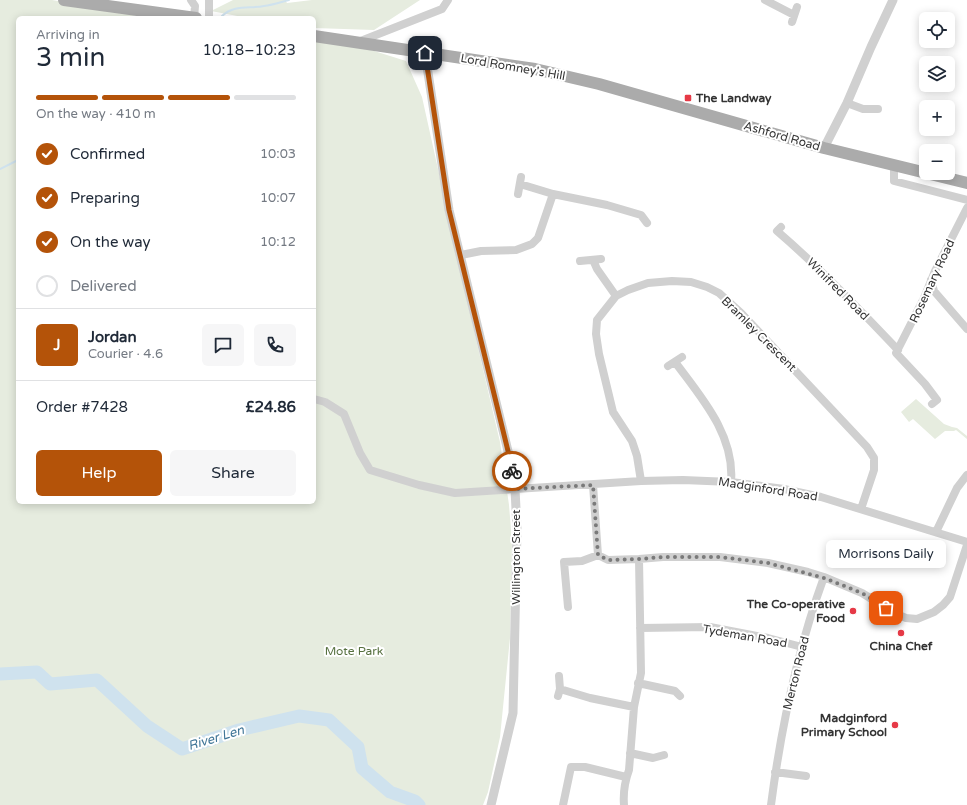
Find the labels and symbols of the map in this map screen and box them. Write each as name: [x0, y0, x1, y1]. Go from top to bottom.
pin: [408, 36, 442, 70]
street label: Lord Romney's Hill: [460, 51, 566, 83]
place label: The Landway: [695, 91, 772, 106]
marker: The Landway: [683, 93, 693, 103]
street label: Ashford Road: [742, 118, 822, 154]
street label: Rosemary Road: [907, 237, 957, 325]
street label: Winifred Road: [804, 255, 872, 323]
street label: Bramley Crescent: [719, 294, 800, 375]
courier: [492, 451, 532, 491]
street label: Madginford Road: [717, 474, 819, 504]
street label: Willington Street: [509, 509, 523, 605]
callout: Morrisons Daily: [826, 540, 946, 568]
pin: [869, 591, 903, 625]
place label: The Co-operative Food: [746, 597, 845, 625]
marker: The Co-operative Food: [848, 606, 858, 616]
street label: Tydeman Road: [702, 622, 788, 650]
marker: China Chef: [896, 628, 906, 638]
street label: Merton Road: [780, 635, 812, 711]
place label: China Chef: [870, 639, 933, 653]
park label: Mote Park: [325, 644, 384, 658]
place label: Madginford Primary School: [801, 711, 887, 740]
marker: Madginford Primary School: [890, 720, 900, 730]
water label: River Len: [186, 722, 247, 754]

